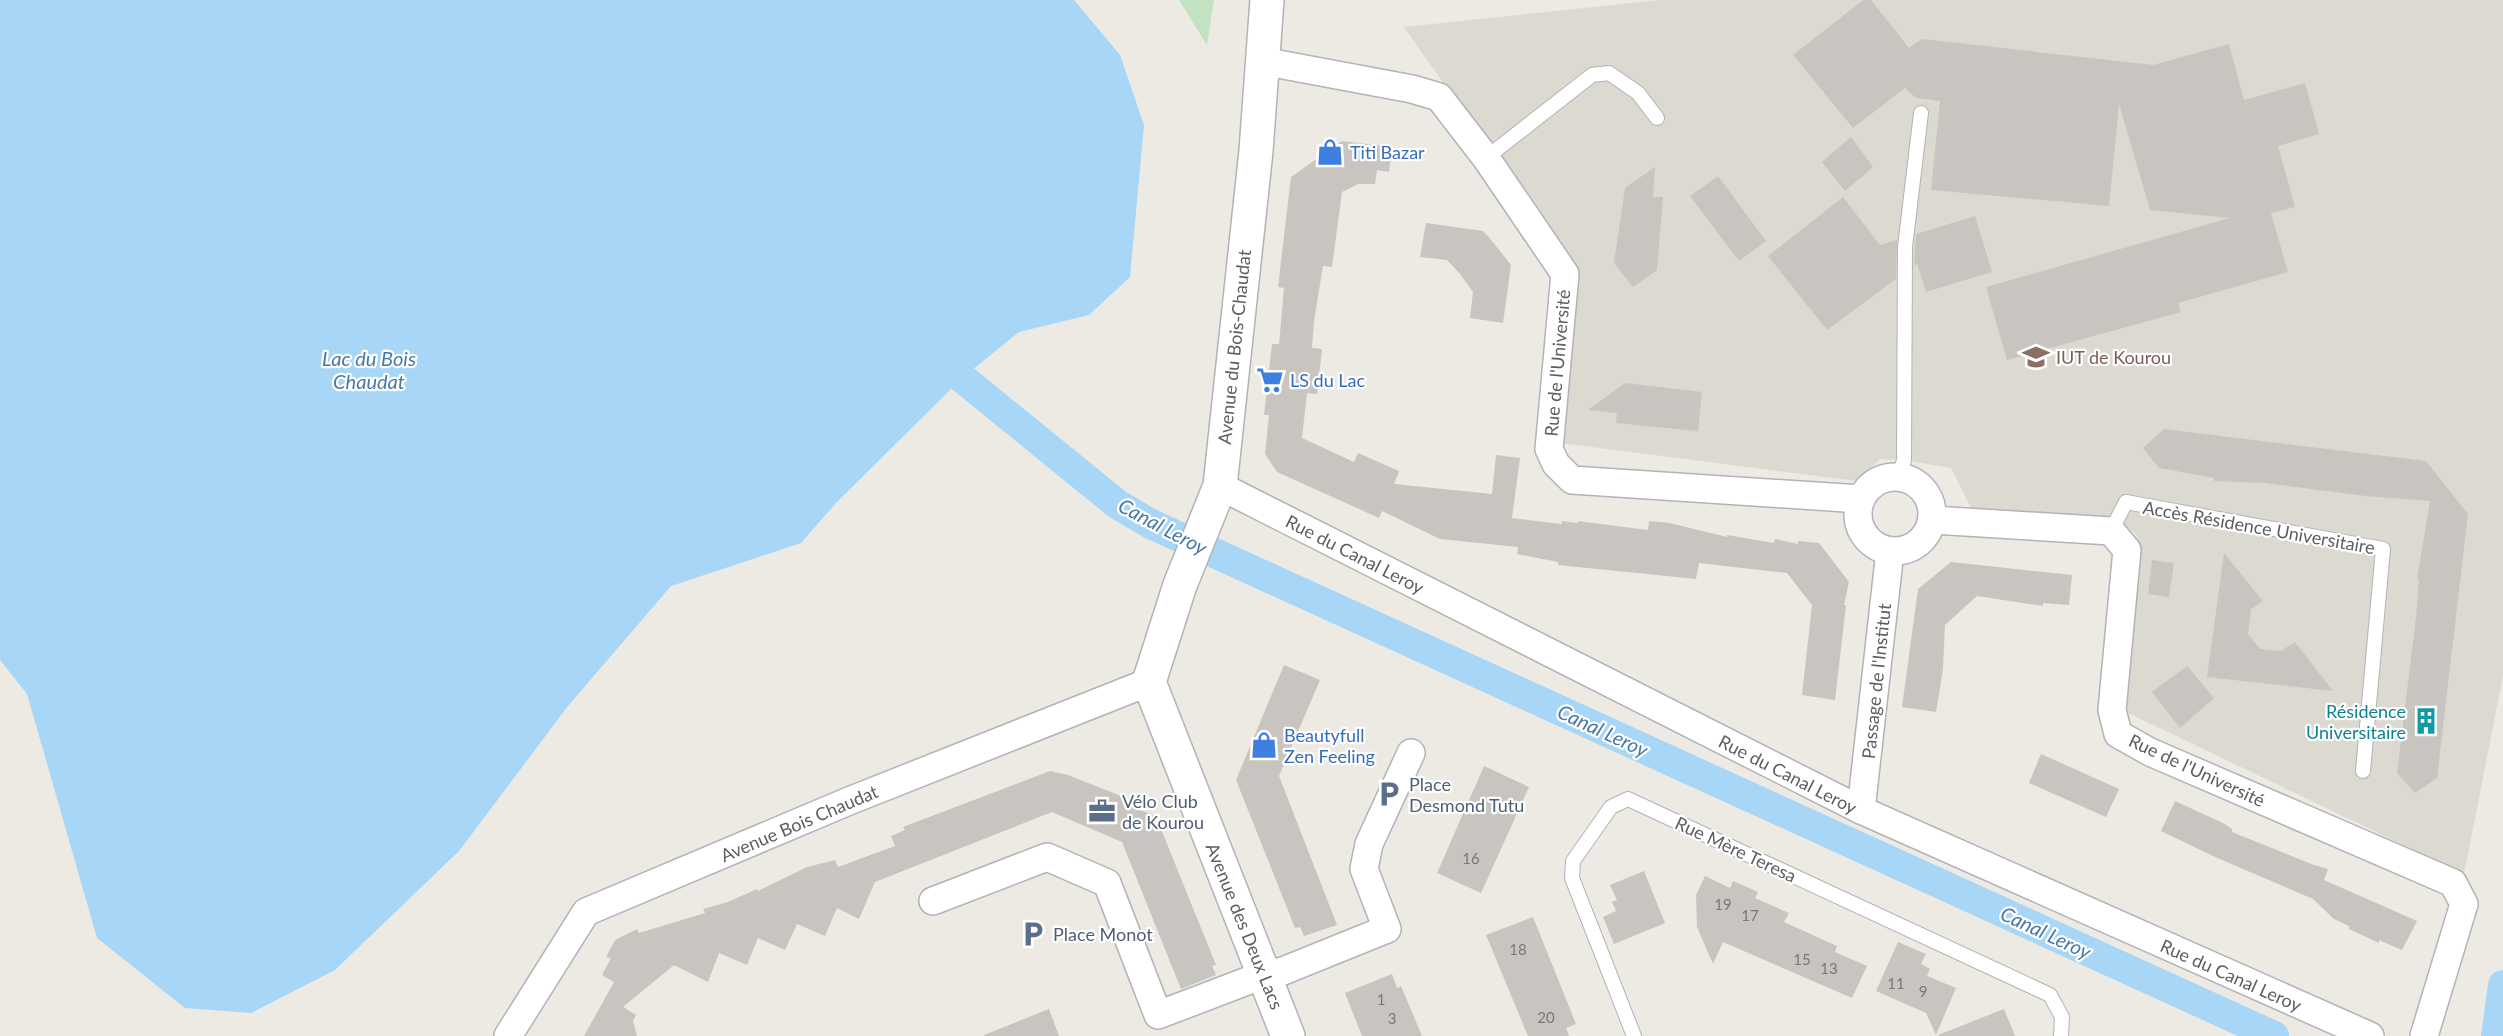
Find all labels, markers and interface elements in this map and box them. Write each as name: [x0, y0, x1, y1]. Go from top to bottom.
shop icon: Titi Bazar: [1315, 137, 1345, 167]
place label: Titi Bazar: [1350, 141, 1425, 163]
street label: Avenue du Bois-Chaudat: [1213, 248, 1255, 446]
street label: Rue de l'Université: [1540, 289, 1574, 437]
school or university icon: IUT de Kourou: [2021, 342, 2051, 372]
water label: Lac du Bois Chaudat: [322, 346, 416, 393]
place label: IUT de Kourou: [2056, 346, 2171, 368]
supermarket icon: LS du Lac: [1255, 365, 1285, 395]
place label: LS du Lac: [1290, 369, 1366, 391]
water label: Canal Leroy: [1115, 493, 1212, 560]
street label: Accès Résidence Universitaire: [2141, 496, 2377, 558]
street label: Rue du Canal Leroy: [1282, 510, 1428, 599]
street label: Passage de l'Institut: [1857, 602, 1895, 760]
water label: Canal Leroy: [1554, 699, 1652, 762]
place label: Résidence Universitaire: [2306, 700, 2406, 743]
building icon: Résidence Universitaire: [2411, 706, 2441, 736]
place label: Beautyfull Zen Feeling: [1284, 724, 1375, 767]
street label: Rue de l'Université: [2125, 729, 2269, 811]
shop icon: Beautyfull Zen Feeling: [1249, 730, 1279, 760]
street label: Rue du Canal Leroy: [1715, 730, 1861, 819]
place label: Place Desmond Tutu: [1409, 773, 1524, 816]
parking icon: Place Desmond Tutu: [1374, 779, 1404, 809]
street label: Avenue Bois Chaudat: [717, 780, 882, 866]
place label: Vélo Club de Kourou: [1122, 790, 1204, 833]
office icon: Vélo Club de Kourou: [1087, 796, 1117, 826]
street label: Rue Mère Teresa: [1672, 811, 1800, 887]
street label: Avenue des Deux Lacs: [1202, 840, 1289, 1013]
house number: 16: [1462, 849, 1480, 867]
house number: 19: [1714, 895, 1732, 913]
water label: Canal Leroy: [1997, 901, 2095, 964]
house number: 17: [1741, 906, 1759, 924]
parking icon: Place Monot: [1018, 919, 1048, 949]
place label: Place Monot: [1053, 923, 1153, 945]
street label: Rue du Canal Leroy: [2157, 934, 2306, 1016]
house number: 18: [1509, 940, 1527, 958]
house number: 15: [1793, 950, 1811, 968]
house number: 13: [1820, 959, 1838, 977]
house number: 11: [1887, 974, 1905, 992]
house number: 9: [1919, 982, 1927, 1000]
house number: 1: [1377, 990, 1385, 1008]
house number: 20: [1537, 1008, 1555, 1026]
house number: 3: [1388, 1009, 1396, 1027]

